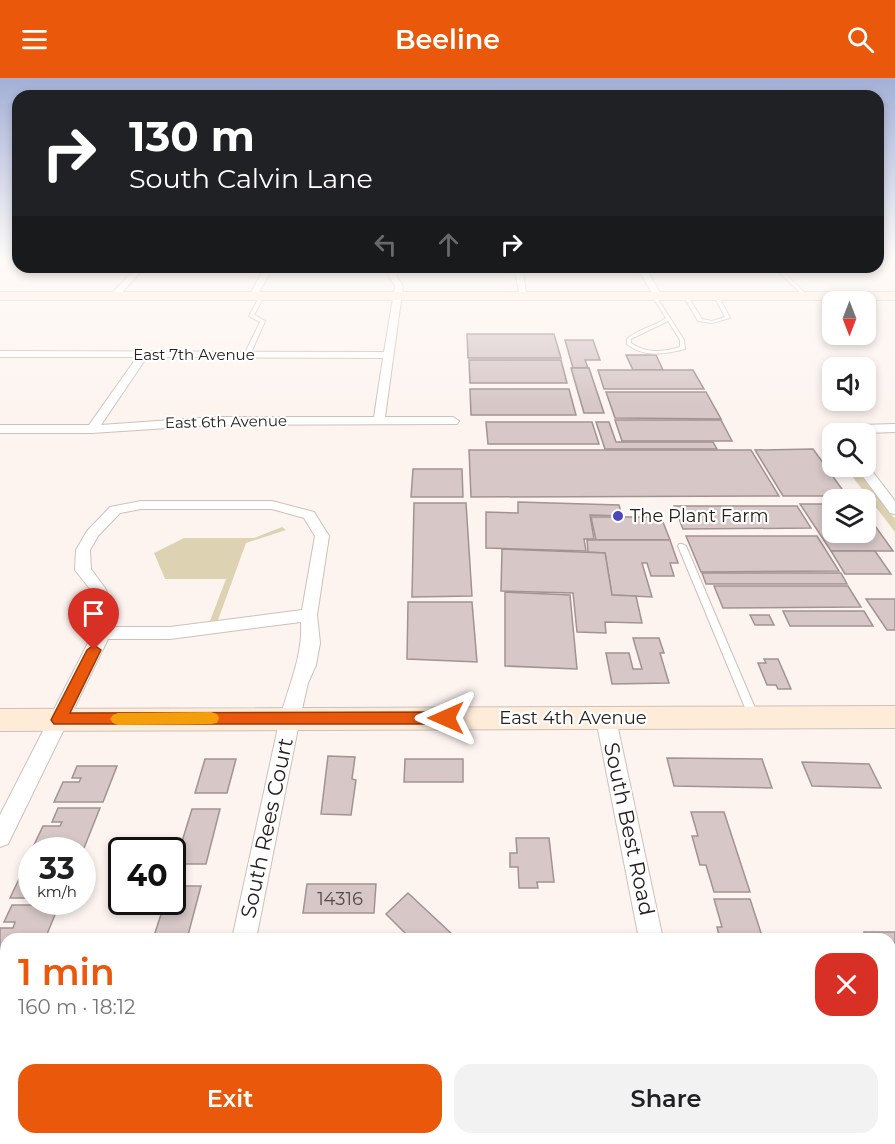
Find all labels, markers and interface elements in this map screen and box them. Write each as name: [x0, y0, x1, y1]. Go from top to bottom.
icon: menu: [18, 23, 51, 56]
text: Beeline: [395, 23, 500, 56]
icon: search: [844, 23, 877, 56]
text: 130 m: [129, 110, 255, 162]
icon: right: [30, 114, 108, 192]
text: South Calvin Lane: [129, 162, 373, 195]
icon: left: [369, 228, 402, 261]
icon: ahead: [432, 228, 465, 261]
icon: right: [495, 228, 528, 261]
north arrow: [822, 291, 876, 345]
map controls: [822, 291, 876, 543]
street label: East 7th Avenue: [133, 345, 255, 364]
button: sound: [822, 357, 876, 411]
street label: East 6th Avenue: [165, 411, 287, 432]
button: search: [822, 423, 876, 477]
button: layers: [822, 489, 876, 543]
place label: The Plant Farm: [630, 505, 768, 527]
marker: The Plant Farm: [611, 509, 625, 523]
pin: [68, 588, 119, 650]
icon: arrive: [77, 597, 110, 630]
position arrow: [414, 686, 478, 750]
street label: East 4th Avenue: [499, 707, 647, 729]
street label: South Rees Court: [235, 735, 298, 920]
street label: South Best Road: [599, 740, 660, 918]
speed limit sign: 40: [108, 837, 186, 915]
text: 33: [39, 850, 75, 887]
text: km/h: [37, 882, 77, 901]
house number: 14316: [317, 888, 363, 910]
text: 1 min: [18, 950, 115, 994]
button: close: [815, 953, 878, 1016]
text: 160 m · 18:12: [18, 995, 135, 1019]
button: Exit: [18, 1064, 442, 1133]
button: Share: [454, 1064, 878, 1133]

